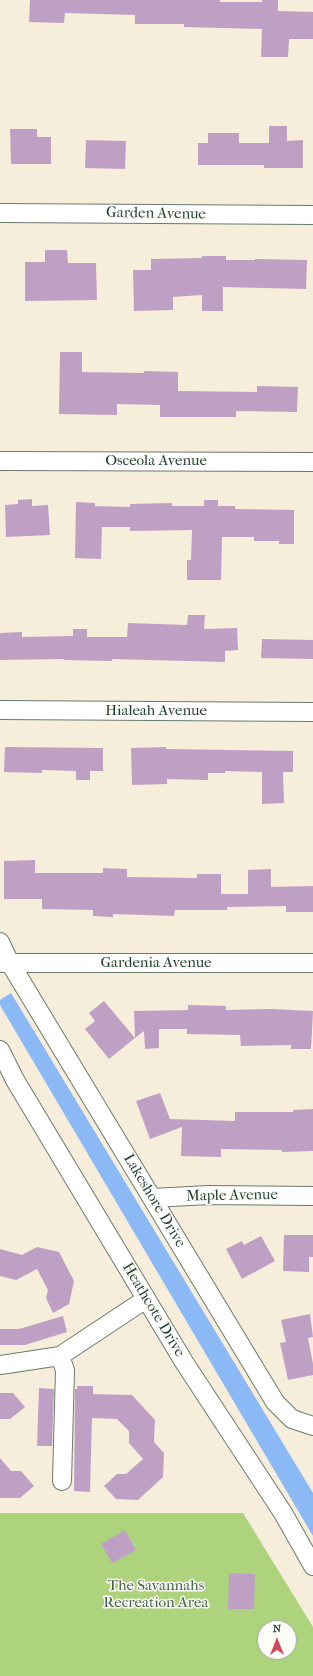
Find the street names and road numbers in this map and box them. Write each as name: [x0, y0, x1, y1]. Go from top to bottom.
street label: Garden Avenue: [106, 204, 206, 224]
street label: Osceola Avenue: [105, 452, 207, 470]
street label: Hialeah Avenue: [105, 702, 207, 720]
street label: Gardenia Avenue: [100, 954, 212, 972]
street label: Lakeshore Drive: [119, 1151, 189, 1251]
street label: Maple Avenue: [186, 1186, 278, 1206]
street label: Heathcote Drive: [118, 1260, 188, 1360]

